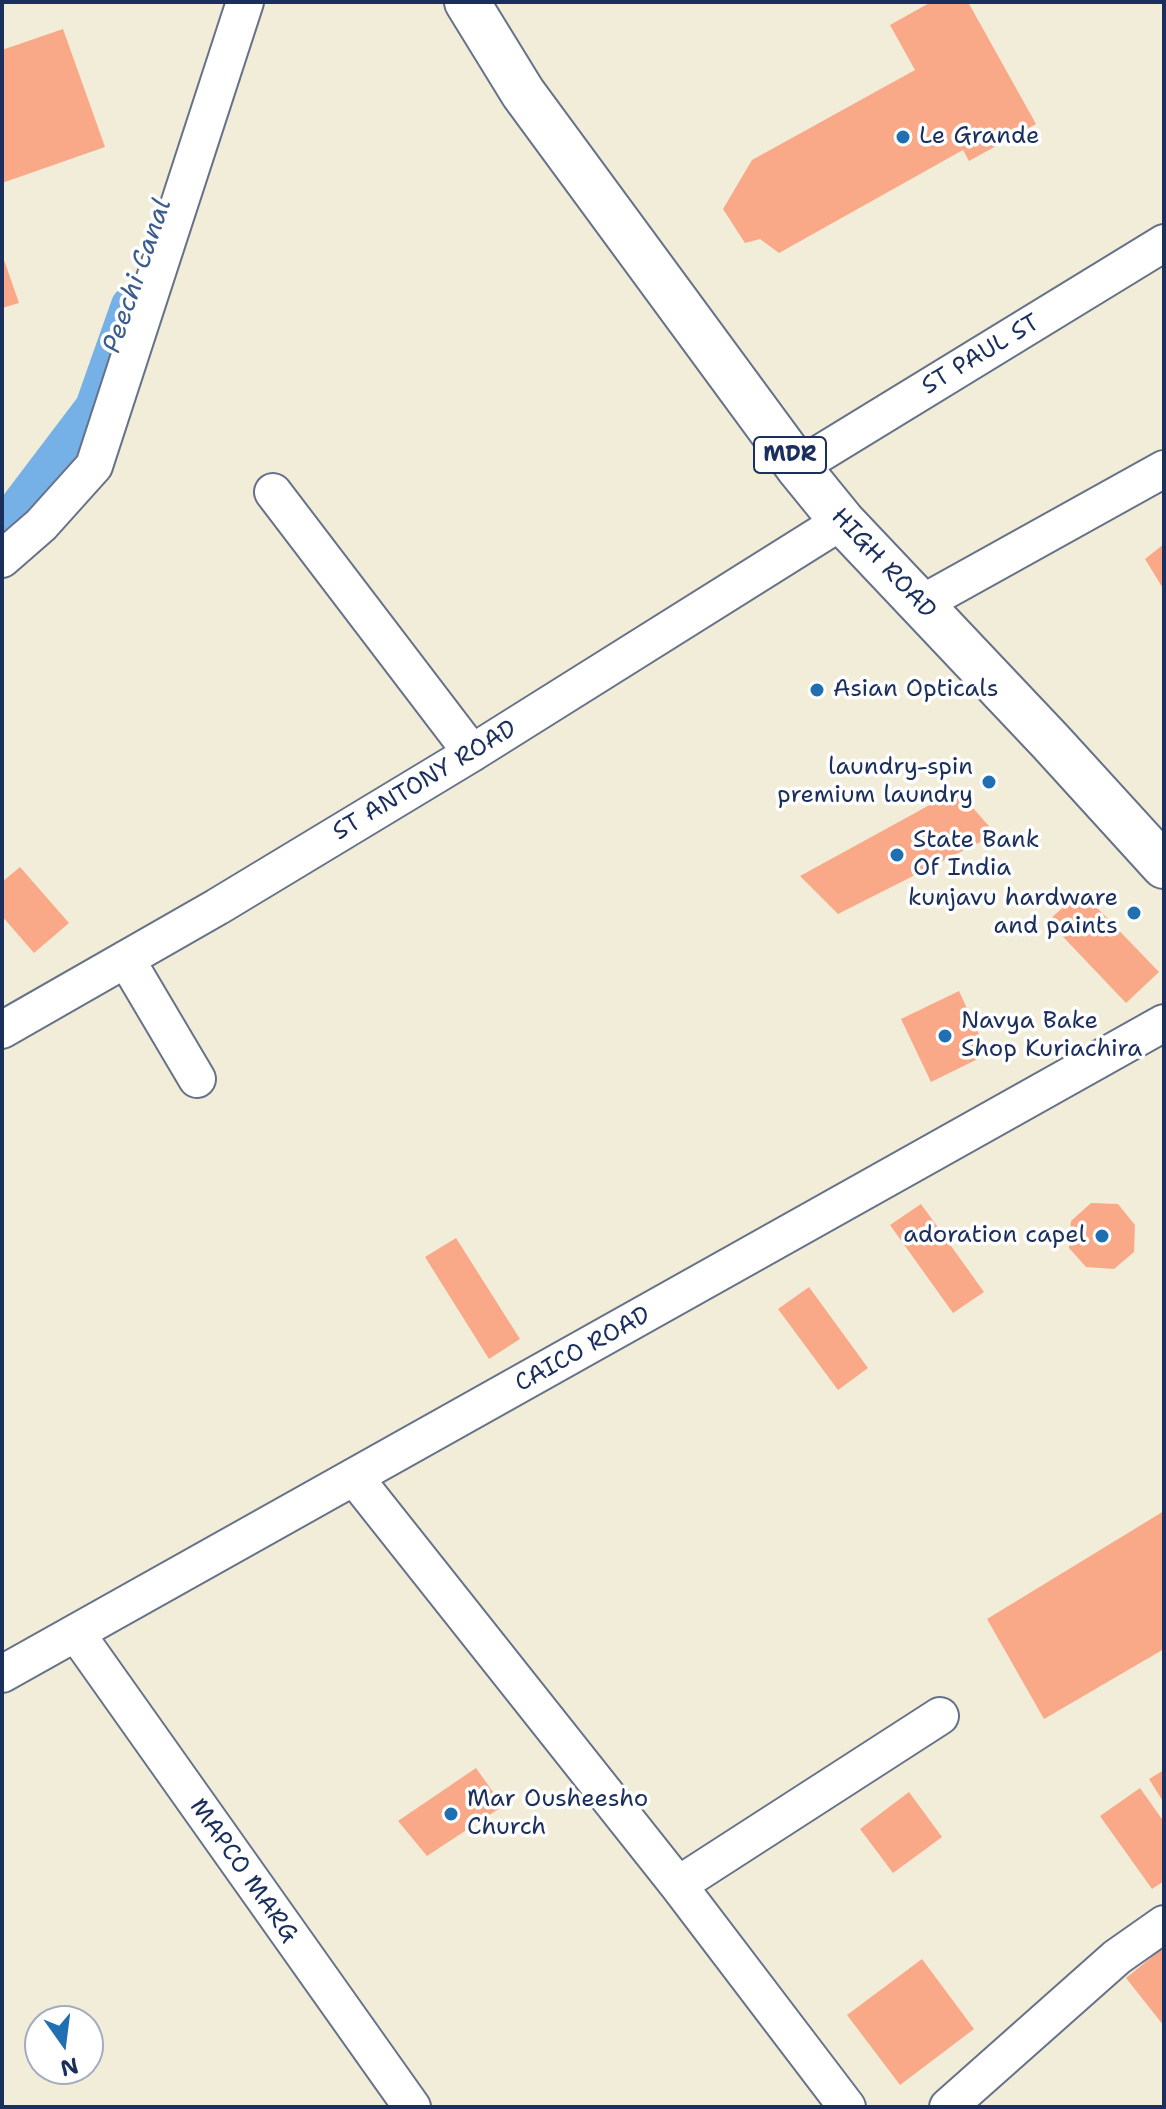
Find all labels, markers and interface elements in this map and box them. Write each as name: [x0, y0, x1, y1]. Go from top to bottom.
place label: Le Grande: [919, 123, 1040, 151]
marker: Le Grande: [894, 128, 912, 146]
water label: Peechi Canal: [97, 195, 179, 357]
street label: ST PAUL ST: [917, 309, 1045, 401]
road number: MDR: [754, 437, 826, 473]
street label: HIGH ROAD: [825, 503, 941, 625]
place label: Asian Opticals: [833, 676, 999, 704]
marker: Asian Opticals: [808, 681, 826, 699]
street label: ST ANTONY ROAD: [328, 715, 522, 847]
place label: laundry-spin premium laundry: [777, 754, 973, 810]
marker: laundry-spin premium laundry: [980, 773, 998, 791]
place label: State Bank Of India: [913, 827, 1040, 883]
marker: State Bank Of India: [888, 846, 906, 864]
place label: kunjavu hardware and paints: [908, 885, 1118, 941]
marker: kunjavu hardware and paints: [1125, 904, 1143, 922]
place label: Navya Bake Shop Kuriachira: [961, 1008, 1142, 1064]
marker: Navya Bake Shop Kuriachira: [936, 1027, 954, 1045]
place label: adoration capel: [903, 1222, 1086, 1250]
marker: adoration capel: [1093, 1227, 1111, 1245]
street label: CAICO ROAD: [511, 1301, 655, 1399]
place label: Mar Ousheesho Church: [467, 1786, 648, 1842]
street label: MAPCO MARG: [183, 1794, 303, 1948]
marker: Mar Ousheesho Church: [442, 1805, 460, 1823]
north arrow: [24, 2005, 104, 2085]
text: N: [57, 2051, 81, 2083]

